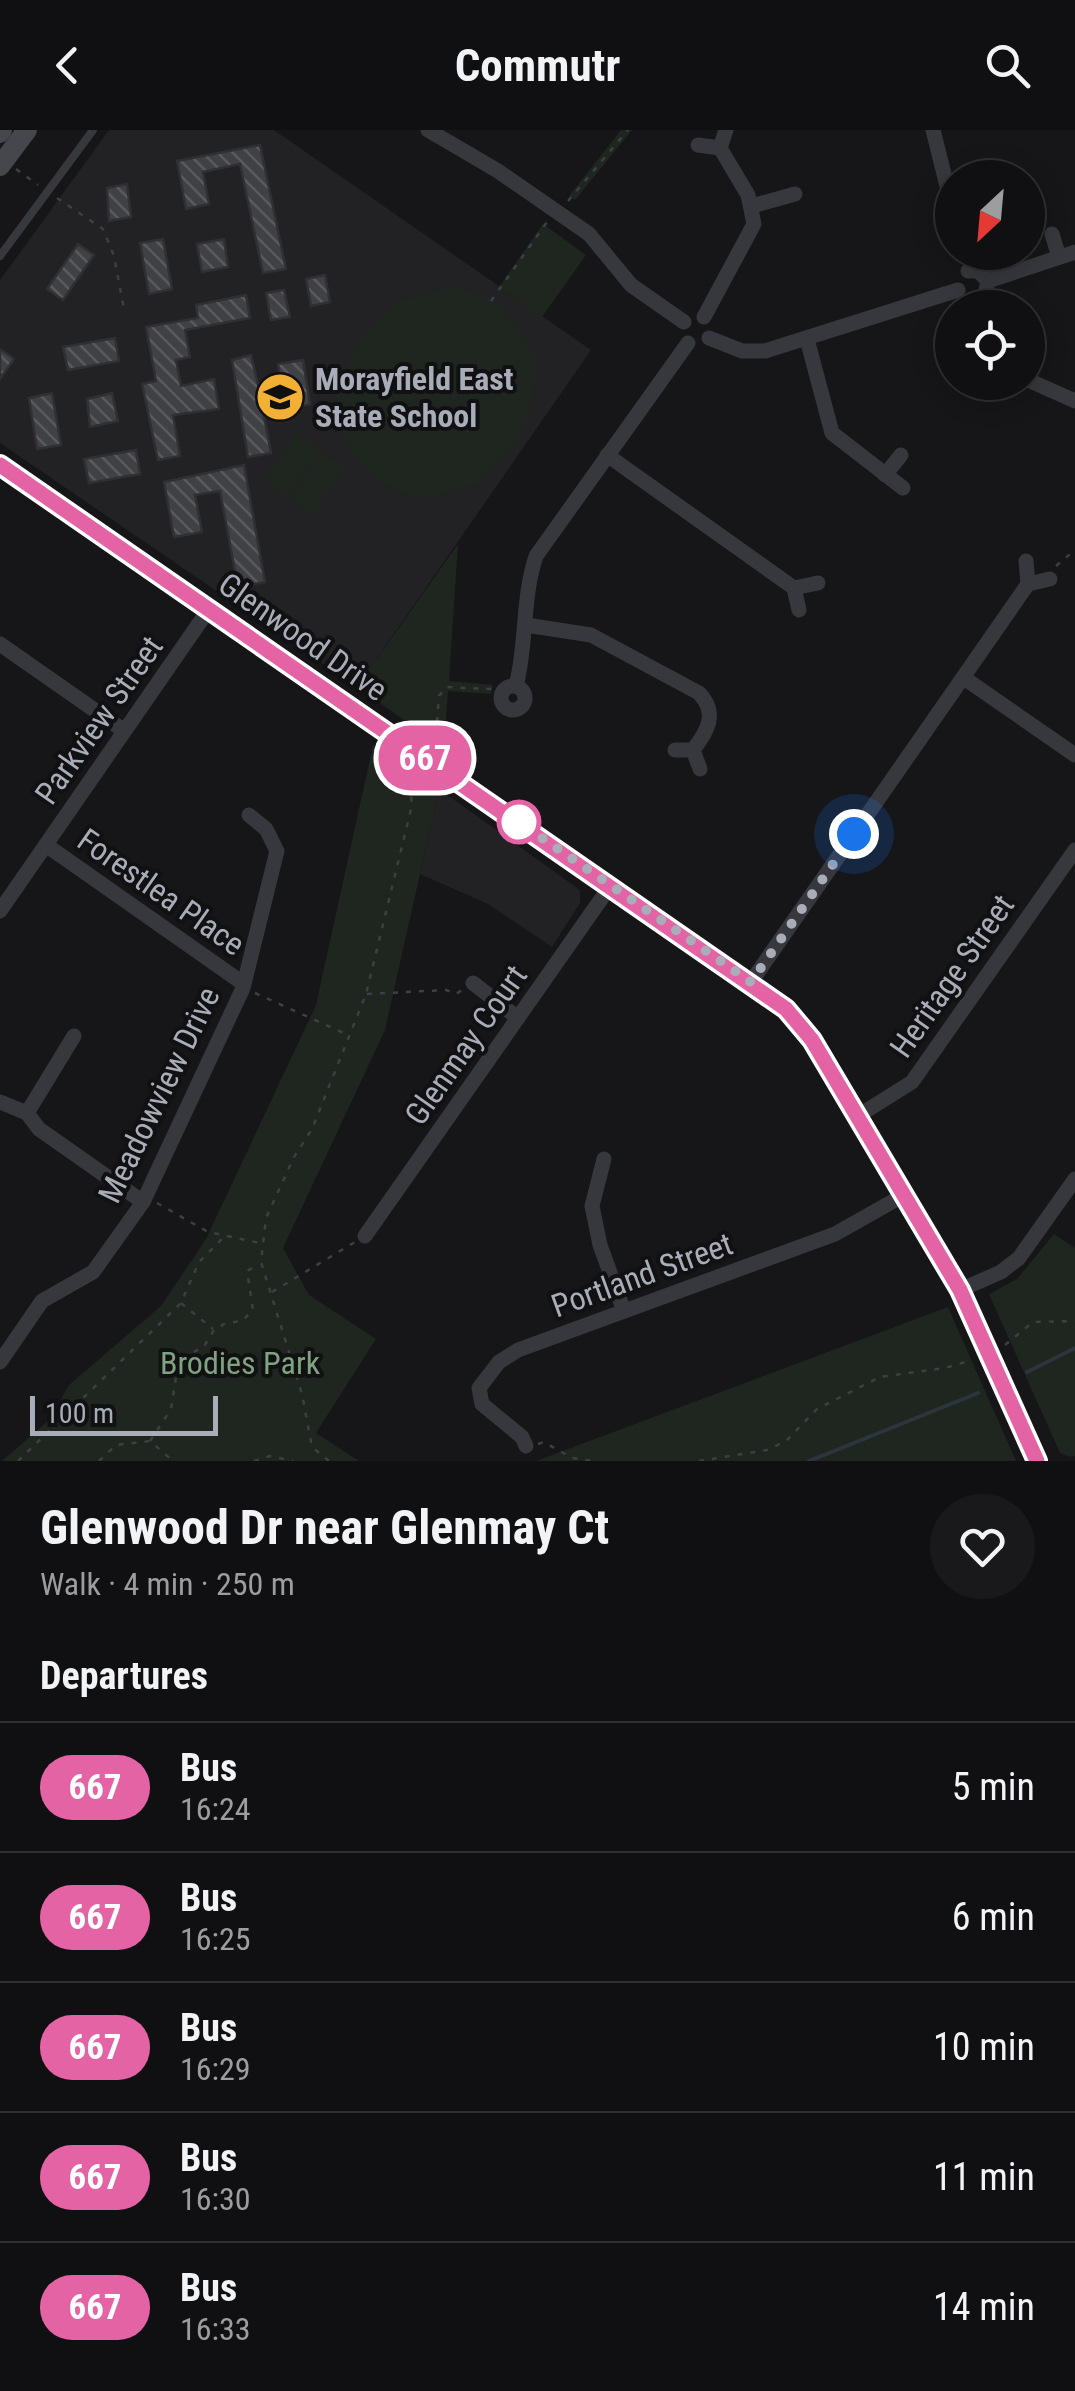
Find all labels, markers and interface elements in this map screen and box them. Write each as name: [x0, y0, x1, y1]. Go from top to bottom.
icon: back: [40, 38, 95, 93]
icon: search: [980, 38, 1035, 93]
text: Commutr: [455, 39, 620, 92]
north arrow: [935, 160, 1045, 270]
map controls: [935, 160, 1045, 400]
button: locate: [935, 290, 1045, 400]
place label: Morayfield East State School: [315, 360, 514, 435]
school or university icon: Morayfield East State School: [254, 371, 306, 423]
street label: Glenwood Drive: [212, 565, 394, 709]
street label: Parkview Street: [27, 629, 171, 811]
line badge: 667: [368, 726, 482, 790]
text: 667: [398, 738, 452, 779]
unlabelled marker: [498, 801, 540, 843]
your location: [829, 809, 879, 859]
street label: Forestlea Place: [70, 821, 252, 963]
street label: Heritage Street: [882, 887, 1022, 1065]
street label: Glenmay Court: [397, 958, 535, 1132]
street label: Meadowview Drive: [90, 981, 228, 1209]
street label: Portland Street: [546, 1225, 738, 1325]
park label: Brodies Park: [160, 1344, 321, 1382]
scale bar: [30, 1391, 218, 1436]
text: 100 m: [45, 1397, 114, 1430]
button: heart: [930, 1494, 1035, 1599]
text: Glenwood Dr near Glenmay Ct: [40, 1499, 609, 1556]
text: Walk · 4 min · 250 m: [40, 1565, 295, 1603]
text: Departures: [40, 1654, 208, 1698]
text: Bus: [180, 1746, 237, 1790]
text: 5 min: [952, 1765, 1035, 1809]
text: 667: [68, 1767, 122, 1808]
text: 16:24: [180, 1790, 251, 1828]
text: Bus: [180, 1876, 237, 1920]
text: 6 min: [952, 1895, 1035, 1939]
text: 667: [68, 1897, 122, 1938]
text: 16:25: [180, 1920, 251, 1958]
text: Bus: [180, 2006, 237, 2050]
text: 10 min: [933, 2025, 1035, 2069]
text: 667: [68, 2027, 122, 2068]
text: 16:29: [180, 2050, 251, 2088]
text: Bus: [180, 2136, 237, 2180]
text: 11 min: [933, 2155, 1035, 2199]
text: 667: [68, 2157, 122, 2198]
text: 16:30: [180, 2180, 251, 2218]
text: Bus: [180, 2266, 237, 2310]
text: 14 min: [933, 2285, 1035, 2329]
text: 667: [68, 2287, 122, 2328]
text: 16:33: [180, 2310, 251, 2348]

